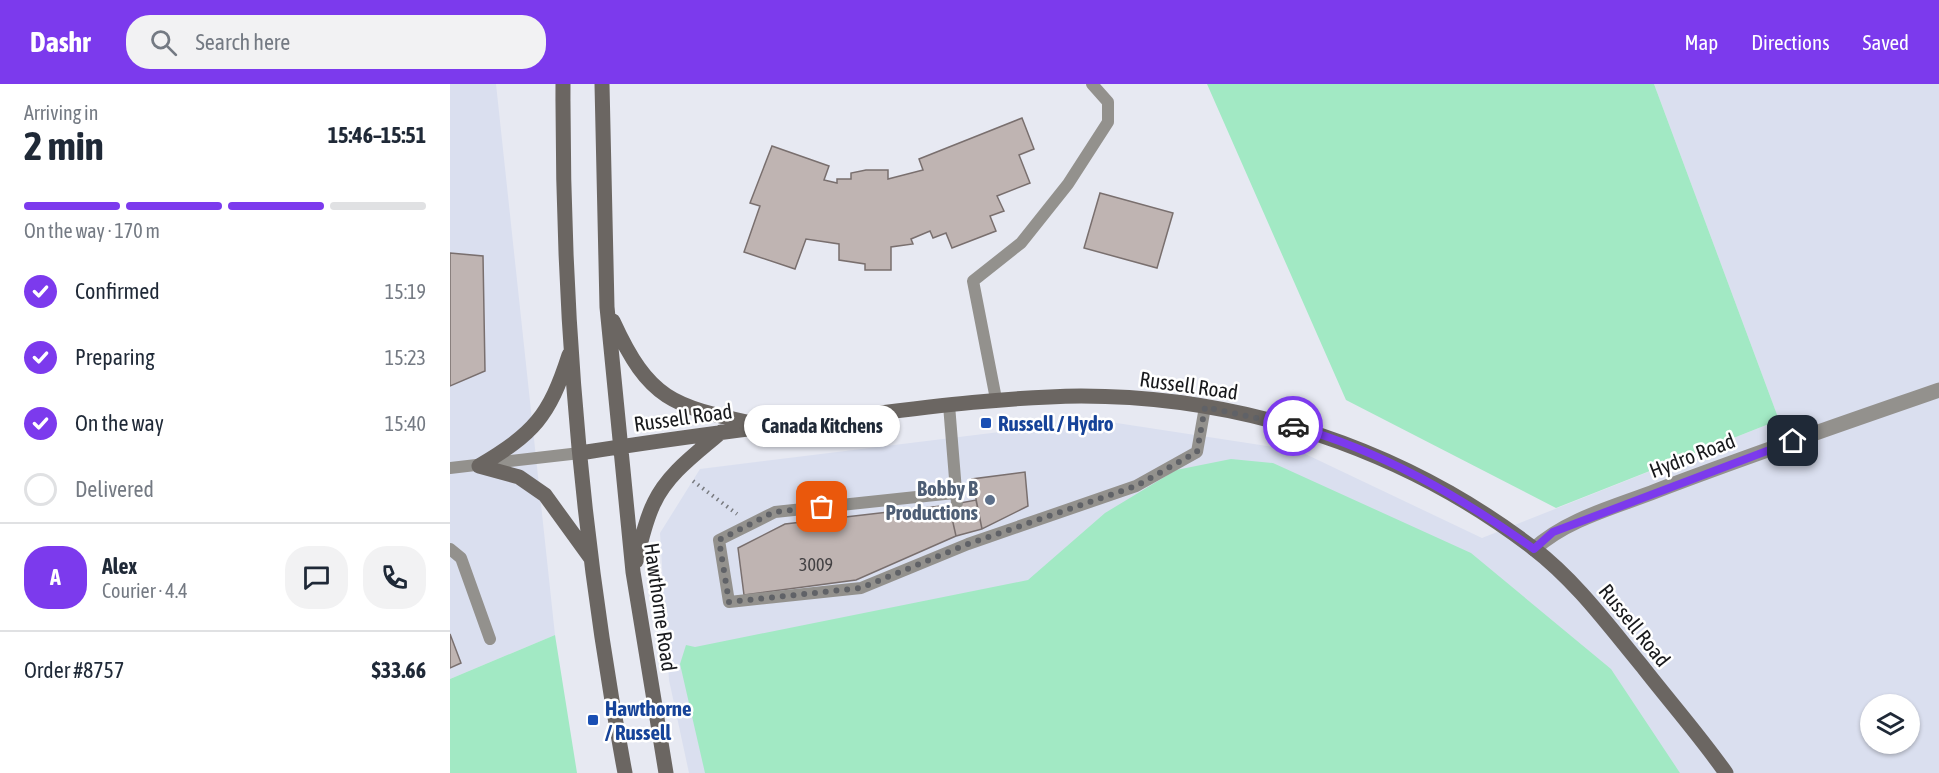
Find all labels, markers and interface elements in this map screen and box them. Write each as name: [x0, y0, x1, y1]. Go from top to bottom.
search box: [126, 15, 546, 69]
text: Dashr: [30, 26, 90, 58]
icon: search: [147, 26, 180, 59]
text: Search here: [195, 29, 290, 55]
text: Map: [1684, 30, 1718, 54]
text: Directions: [1751, 30, 1830, 54]
text: Saved: [1863, 30, 1909, 54]
text: Arriving in: [24, 101, 98, 124]
text: 15:46–15:51: [328, 122, 426, 148]
text: 2 min: [24, 124, 104, 168]
text: On the way · 170 m: [24, 219, 160, 242]
icon: check: [24, 275, 57, 308]
text: Confirmed: [75, 278, 160, 304]
text: 15:19: [385, 280, 426, 303]
icon: check: [24, 341, 57, 374]
text: Preparing: [75, 344, 155, 370]
text: 15:23: [385, 346, 426, 369]
street label: Russell Road: [1138, 366, 1240, 404]
courier: [1263, 396, 1323, 456]
street label: Russell Road: [632, 398, 734, 436]
callout: Canada Kitchens: [744, 405, 900, 447]
icon: check: [24, 407, 57, 440]
text: On the way: [75, 410, 164, 436]
icon: car: [1277, 410, 1310, 443]
place label: Russell / Hydro: [998, 411, 1114, 435]
text: 15:40: [385, 412, 426, 435]
text: Canada Kitchens: [761, 414, 883, 437]
pin: [1767, 415, 1818, 466]
marker: Russell / Hydro: [979, 416, 993, 430]
icon: home: [1776, 424, 1809, 457]
street label: Hydro Road: [1646, 428, 1738, 482]
text: Delivered: [75, 476, 154, 502]
place label: Bobby B Productions: [885, 476, 979, 524]
pin: [796, 481, 847, 532]
icon: bag: [805, 490, 838, 523]
marker: Bobby B Productions: [983, 493, 997, 507]
street label: Hawthorne Road: [640, 541, 682, 673]
button: chat: [285, 546, 348, 609]
button: phone: [363, 546, 426, 609]
text: Alex: [102, 553, 137, 579]
house number: 3009: [799, 554, 833, 575]
text: A: [50, 564, 61, 590]
text: Courier · 4.4: [102, 579, 188, 602]
street label: Russell Road: [1594, 579, 1676, 671]
text: Order #8757: [24, 657, 124, 683]
text: $33.66: [371, 657, 426, 683]
map controls: [1860, 694, 1920, 754]
button: layers: [1860, 694, 1920, 754]
place label: Hawthorne / Russell: [605, 696, 692, 744]
marker: Hawthorne / Russell: [586, 713, 600, 727]

